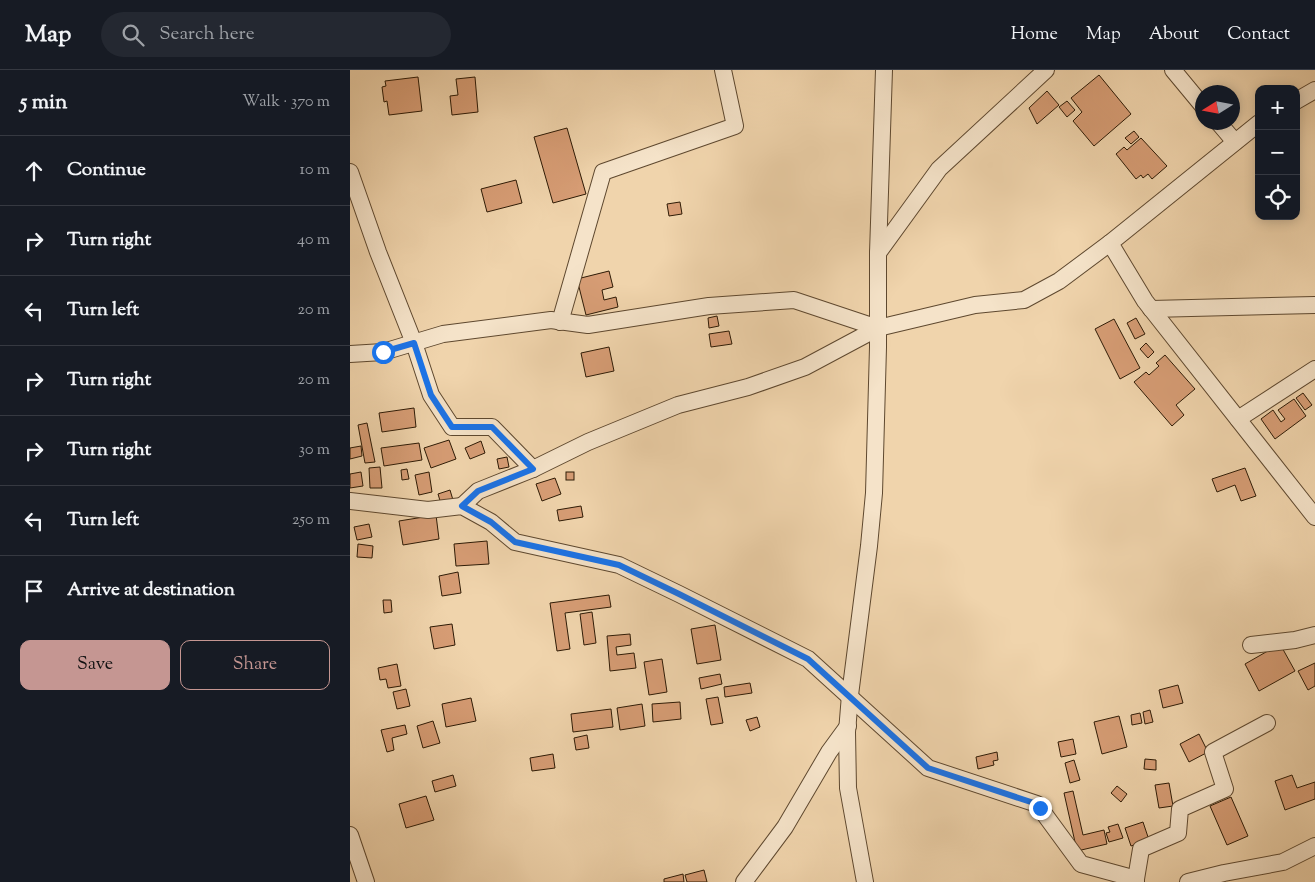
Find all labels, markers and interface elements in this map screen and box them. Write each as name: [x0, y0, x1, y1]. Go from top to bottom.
search box: [101, 12, 451, 57]
text: Map: [25, 18, 71, 52]
icon: search: [119, 21, 147, 49]
text: Search here: [159, 21, 255, 48]
text: Home: [1011, 22, 1058, 48]
text: Map: [1086, 22, 1121, 48]
text: About: [1149, 22, 1199, 48]
text: Contact: [1227, 22, 1290, 48]
north arrow: [1195, 85, 1240, 130]
map controls: [1255, 85, 1300, 220]
button: +: [1255, 85, 1300, 130]
text: 5 min: [20, 88, 67, 118]
text: Walk · 370 m: [242, 91, 330, 114]
button: −: [1255, 130, 1300, 175]
icon: ahead: [20, 157, 48, 185]
text: Continue: [67, 157, 146, 184]
text: 10 m: [300, 159, 330, 182]
button: locate: [1255, 175, 1300, 220]
icon: right: [20, 227, 48, 255]
text: Turn right: [67, 227, 151, 254]
text: 40 m: [297, 229, 330, 252]
icon: left: [20, 297, 48, 325]
text: Turn left: [67, 297, 139, 324]
text: 20 m: [297, 299, 330, 322]
route start: [372, 341, 395, 364]
icon: right: [20, 367, 48, 395]
text: Turn right: [67, 367, 151, 394]
text: 20 m: [297, 369, 330, 392]
icon: right: [20, 437, 48, 465]
text: Turn right: [67, 437, 151, 464]
text: 30 m: [299, 439, 330, 462]
icon: left: [20, 507, 48, 535]
text: Turn left: [67, 507, 139, 534]
text: 250 m: [292, 509, 330, 532]
icon: arrive: [20, 577, 48, 605]
text: Arrive at destination: [67, 577, 235, 604]
button: Save: [20, 640, 170, 690]
button: Share: [180, 640, 330, 690]
route end: [1029, 797, 1052, 820]

